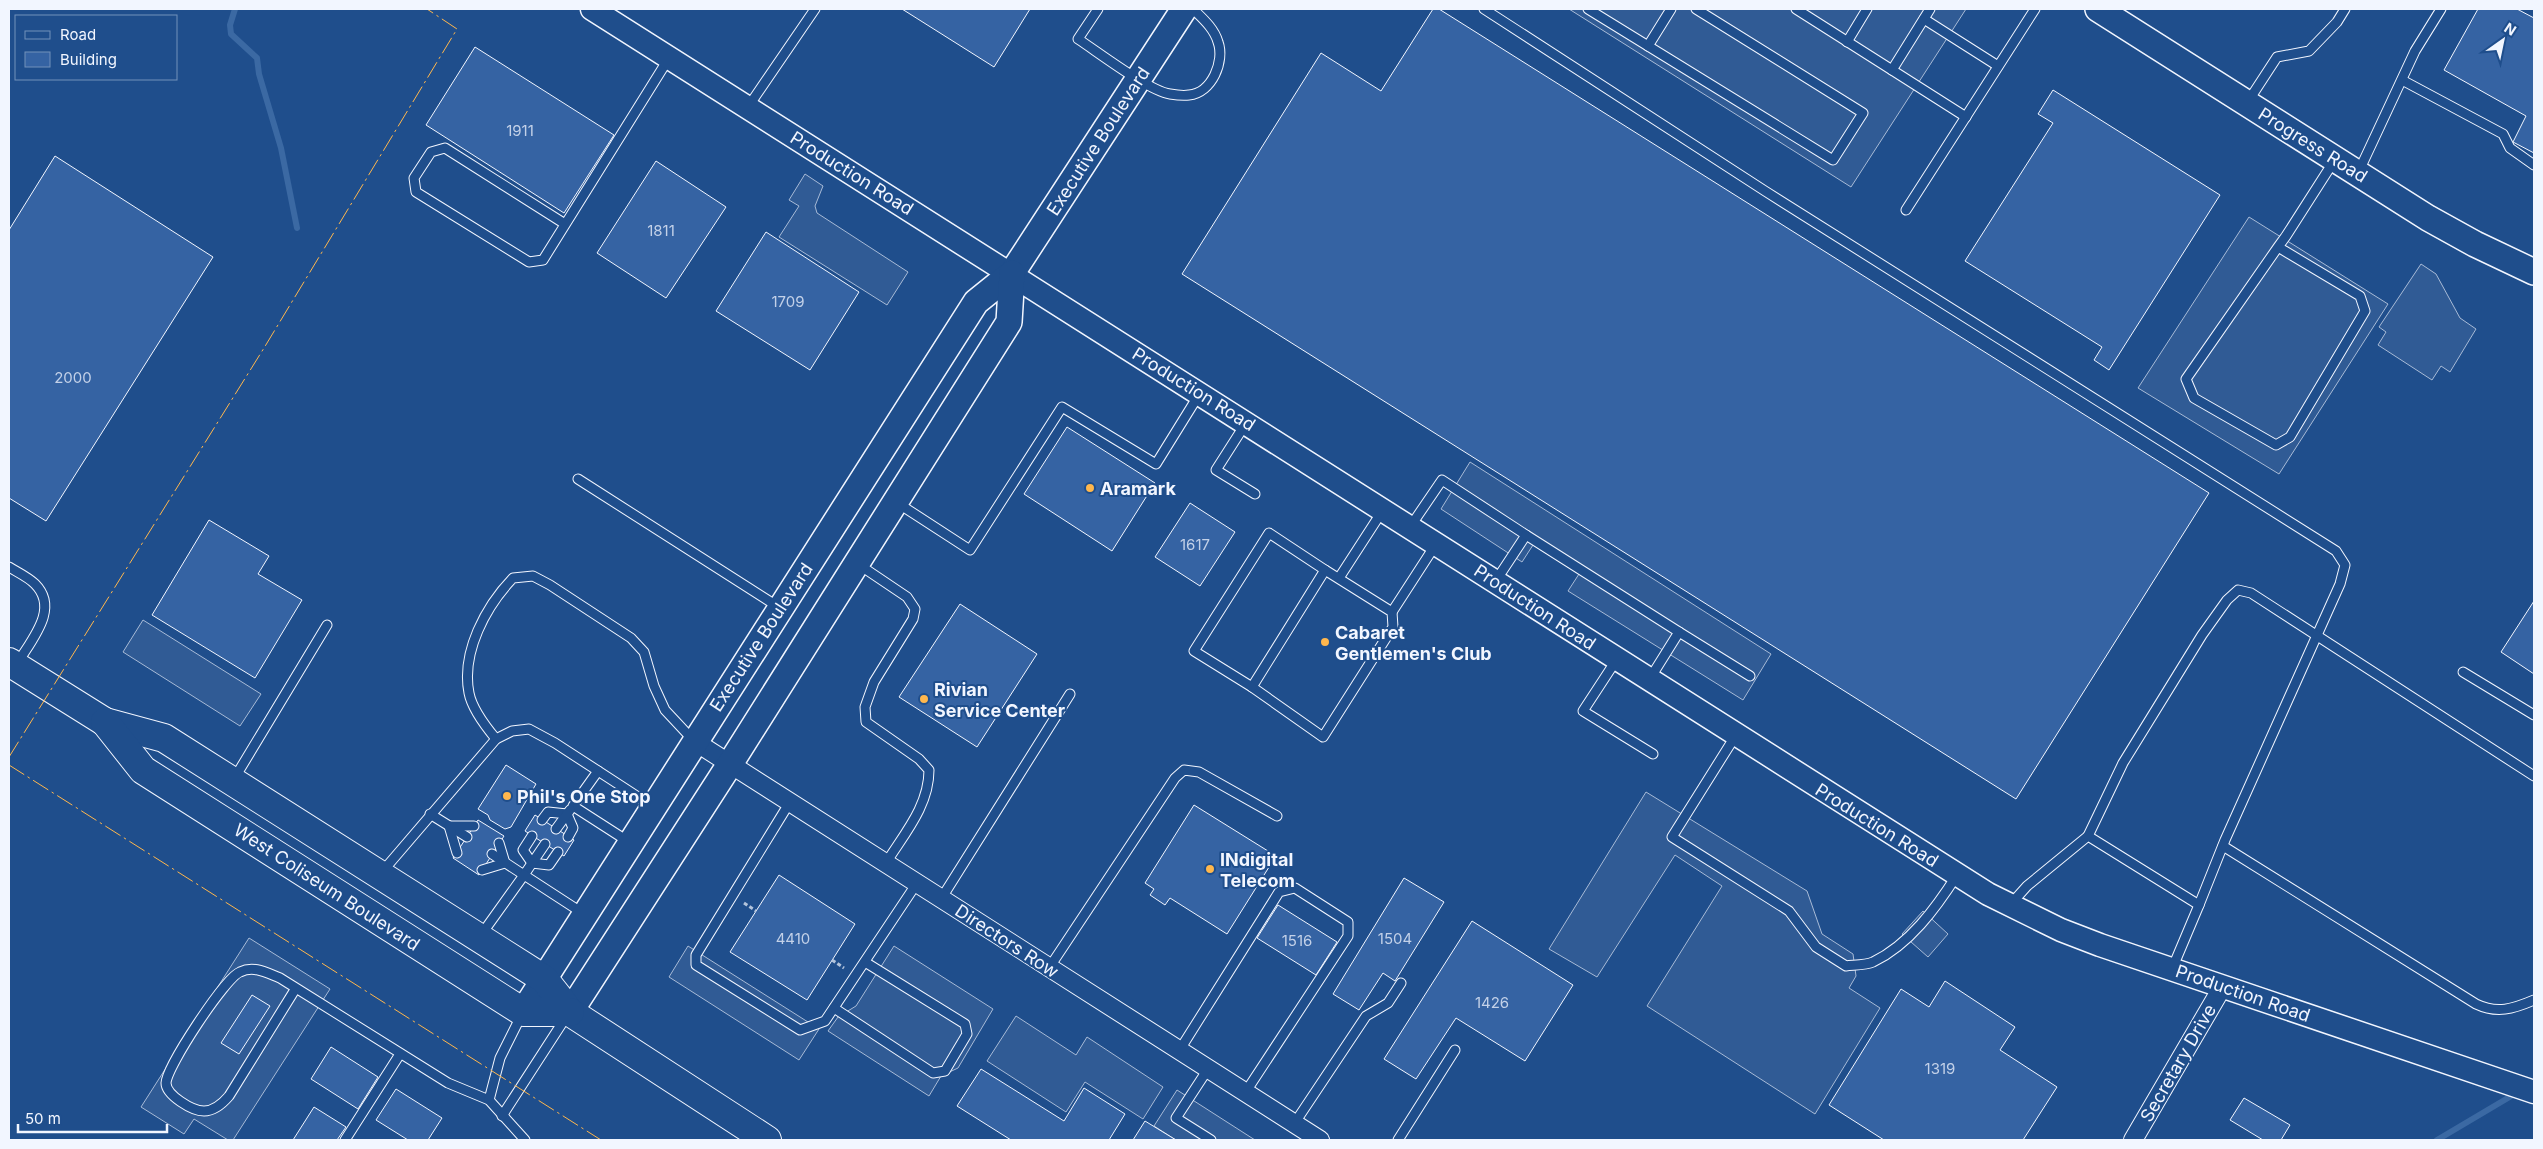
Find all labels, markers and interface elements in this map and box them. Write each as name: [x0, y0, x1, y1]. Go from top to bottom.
legend: [15, 15, 178, 80]
north arrow: [2478, 15, 2528, 65]
text: N: [2501, 19, 2519, 39]
text: Road: [60, 25, 96, 44]
text: Building: [60, 50, 117, 69]
street label: Executive Boulevard: [1042, 63, 1154, 219]
street label: Progress Road: [2255, 103, 2371, 187]
house number: 1911: [506, 121, 534, 140]
street label: Production Road: [787, 127, 917, 219]
house number: 1811: [647, 221, 675, 240]
house number: 1709: [771, 292, 805, 311]
street label: Production Road: [1129, 343, 1259, 435]
house number: 2000: [54, 368, 92, 387]
place label: Aramark: [1100, 478, 1176, 499]
marker: Aramark: [1084, 482, 1096, 494]
house number: 1617: [1180, 535, 1210, 554]
street label: Executive Boulevard: [705, 559, 817, 715]
street label: Production Road: [1470, 560, 1600, 654]
place label: Cabaret Gentlemen's Club: [1335, 622, 1492, 664]
marker: Cabaret Gentlemen's Club: [1319, 636, 1331, 648]
place label: Rivian Service Center: [934, 679, 1065, 721]
marker: Rivian Service Center: [918, 693, 930, 705]
street label: Production Road: [1812, 779, 1942, 871]
place label: Phil's One Stop: [517, 786, 651, 807]
marker: Phil's One Stop: [501, 790, 513, 802]
street label: West Coliseum Boulevard: [230, 819, 424, 955]
place label: INdigital Telecom: [1220, 849, 1295, 891]
marker: INdigital Telecom: [1204, 863, 1216, 875]
street label: Directors Row: [951, 900, 1063, 982]
house number: 4410: [776, 929, 810, 948]
house number: 1504: [1378, 929, 1412, 948]
house number: 1516: [1282, 931, 1312, 950]
street label: Production Road: [2173, 960, 2313, 1026]
house number: 1426: [1475, 993, 1509, 1012]
street label: Secretary Drive: [2136, 1000, 2220, 1126]
house number: 1319: [1925, 1059, 1955, 1078]
scale bar: [18, 1102, 166, 1134]
text: 50 m: [25, 1109, 61, 1128]

